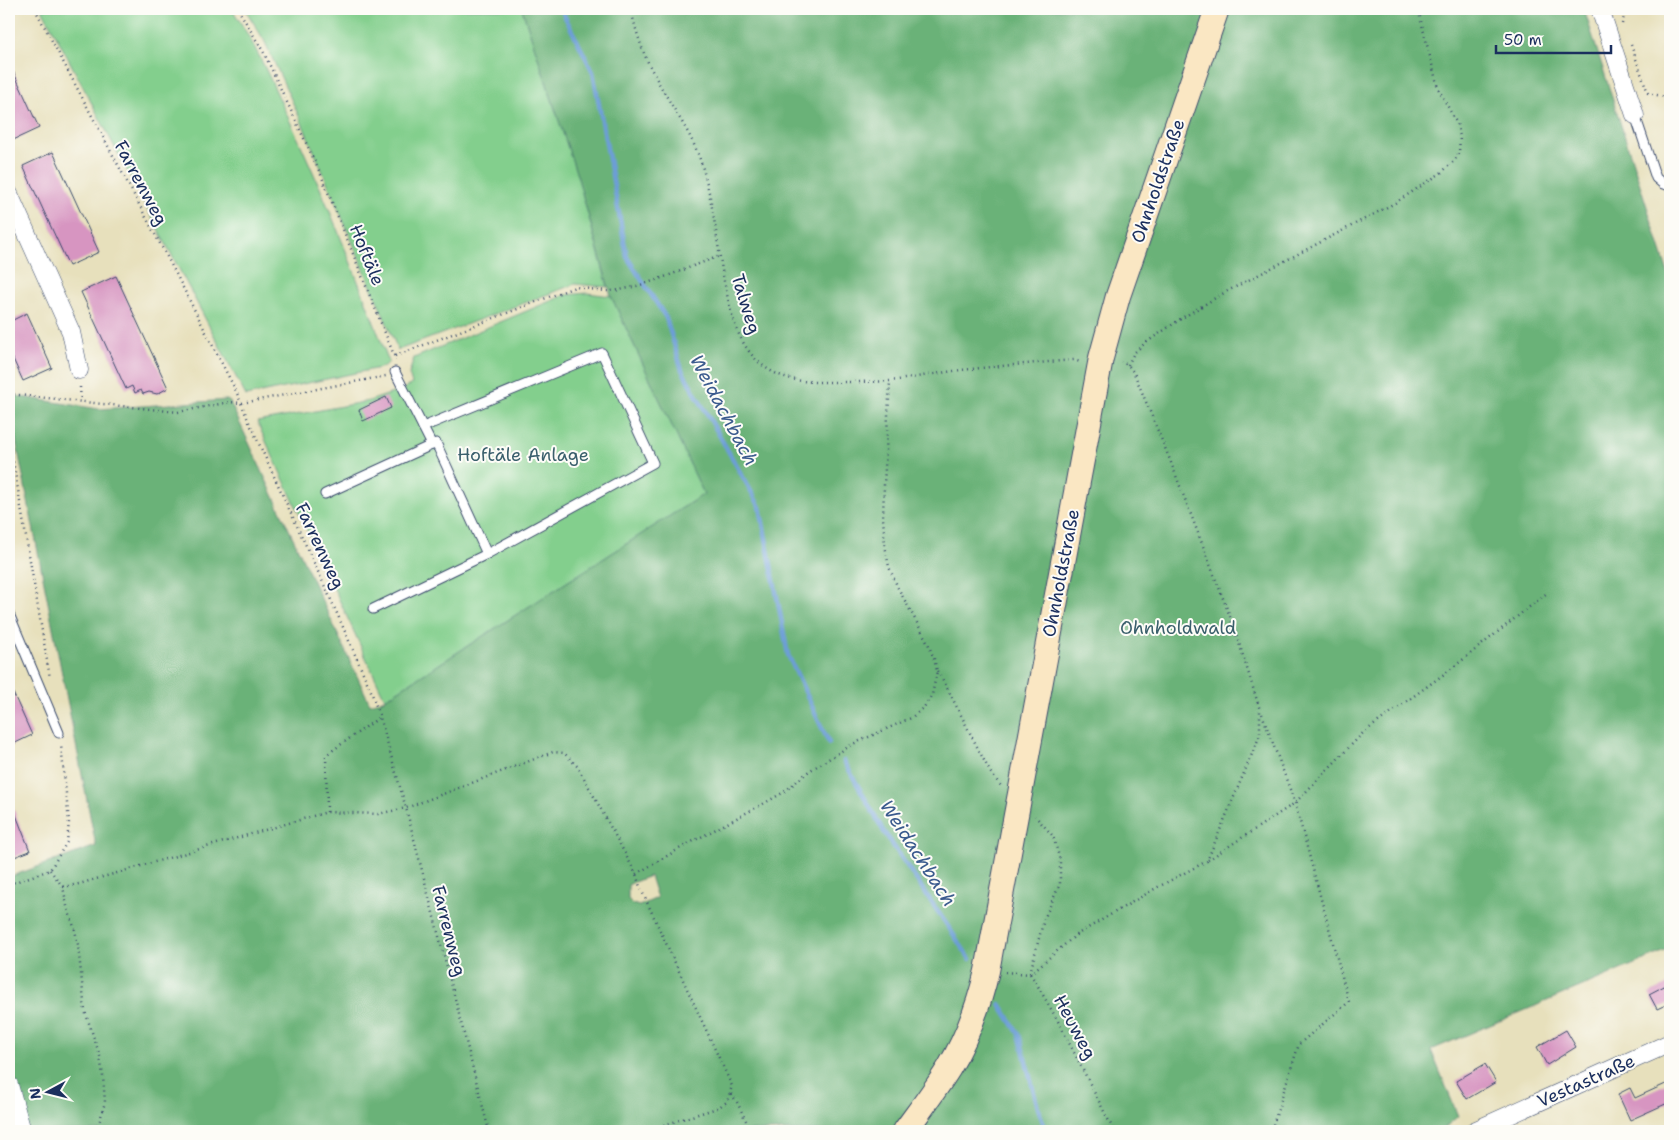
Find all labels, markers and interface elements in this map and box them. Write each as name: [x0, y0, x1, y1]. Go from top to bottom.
scale bar: [1496, 22, 1612, 54]
text: 50 m: [1504, 30, 1542, 50]
street label: Ohnholdstraße: [1126, 116, 1190, 246]
street label: Farrenweg: [109, 136, 173, 230]
street label: Hoftäle: [344, 221, 390, 289]
street label: Talweg: [726, 271, 766, 337]
water label: Weidachbach: [684, 350, 764, 470]
park label: Hoftäle Anlage: [457, 443, 589, 467]
street label: Farrenweg: [290, 499, 350, 593]
street label: Ohnholdstraße: [1037, 507, 1085, 639]
park label: Ohnholdwald: [1120, 616, 1236, 640]
water label: Weidachbach: [874, 795, 962, 911]
street label: Farrenweg: [426, 883, 472, 979]
street label: Heuweg: [1048, 991, 1102, 1063]
street label: Vestastraße: [1533, 1049, 1639, 1113]
north arrow: [22, 1068, 72, 1118]
text: N: [25, 1087, 45, 1100]

